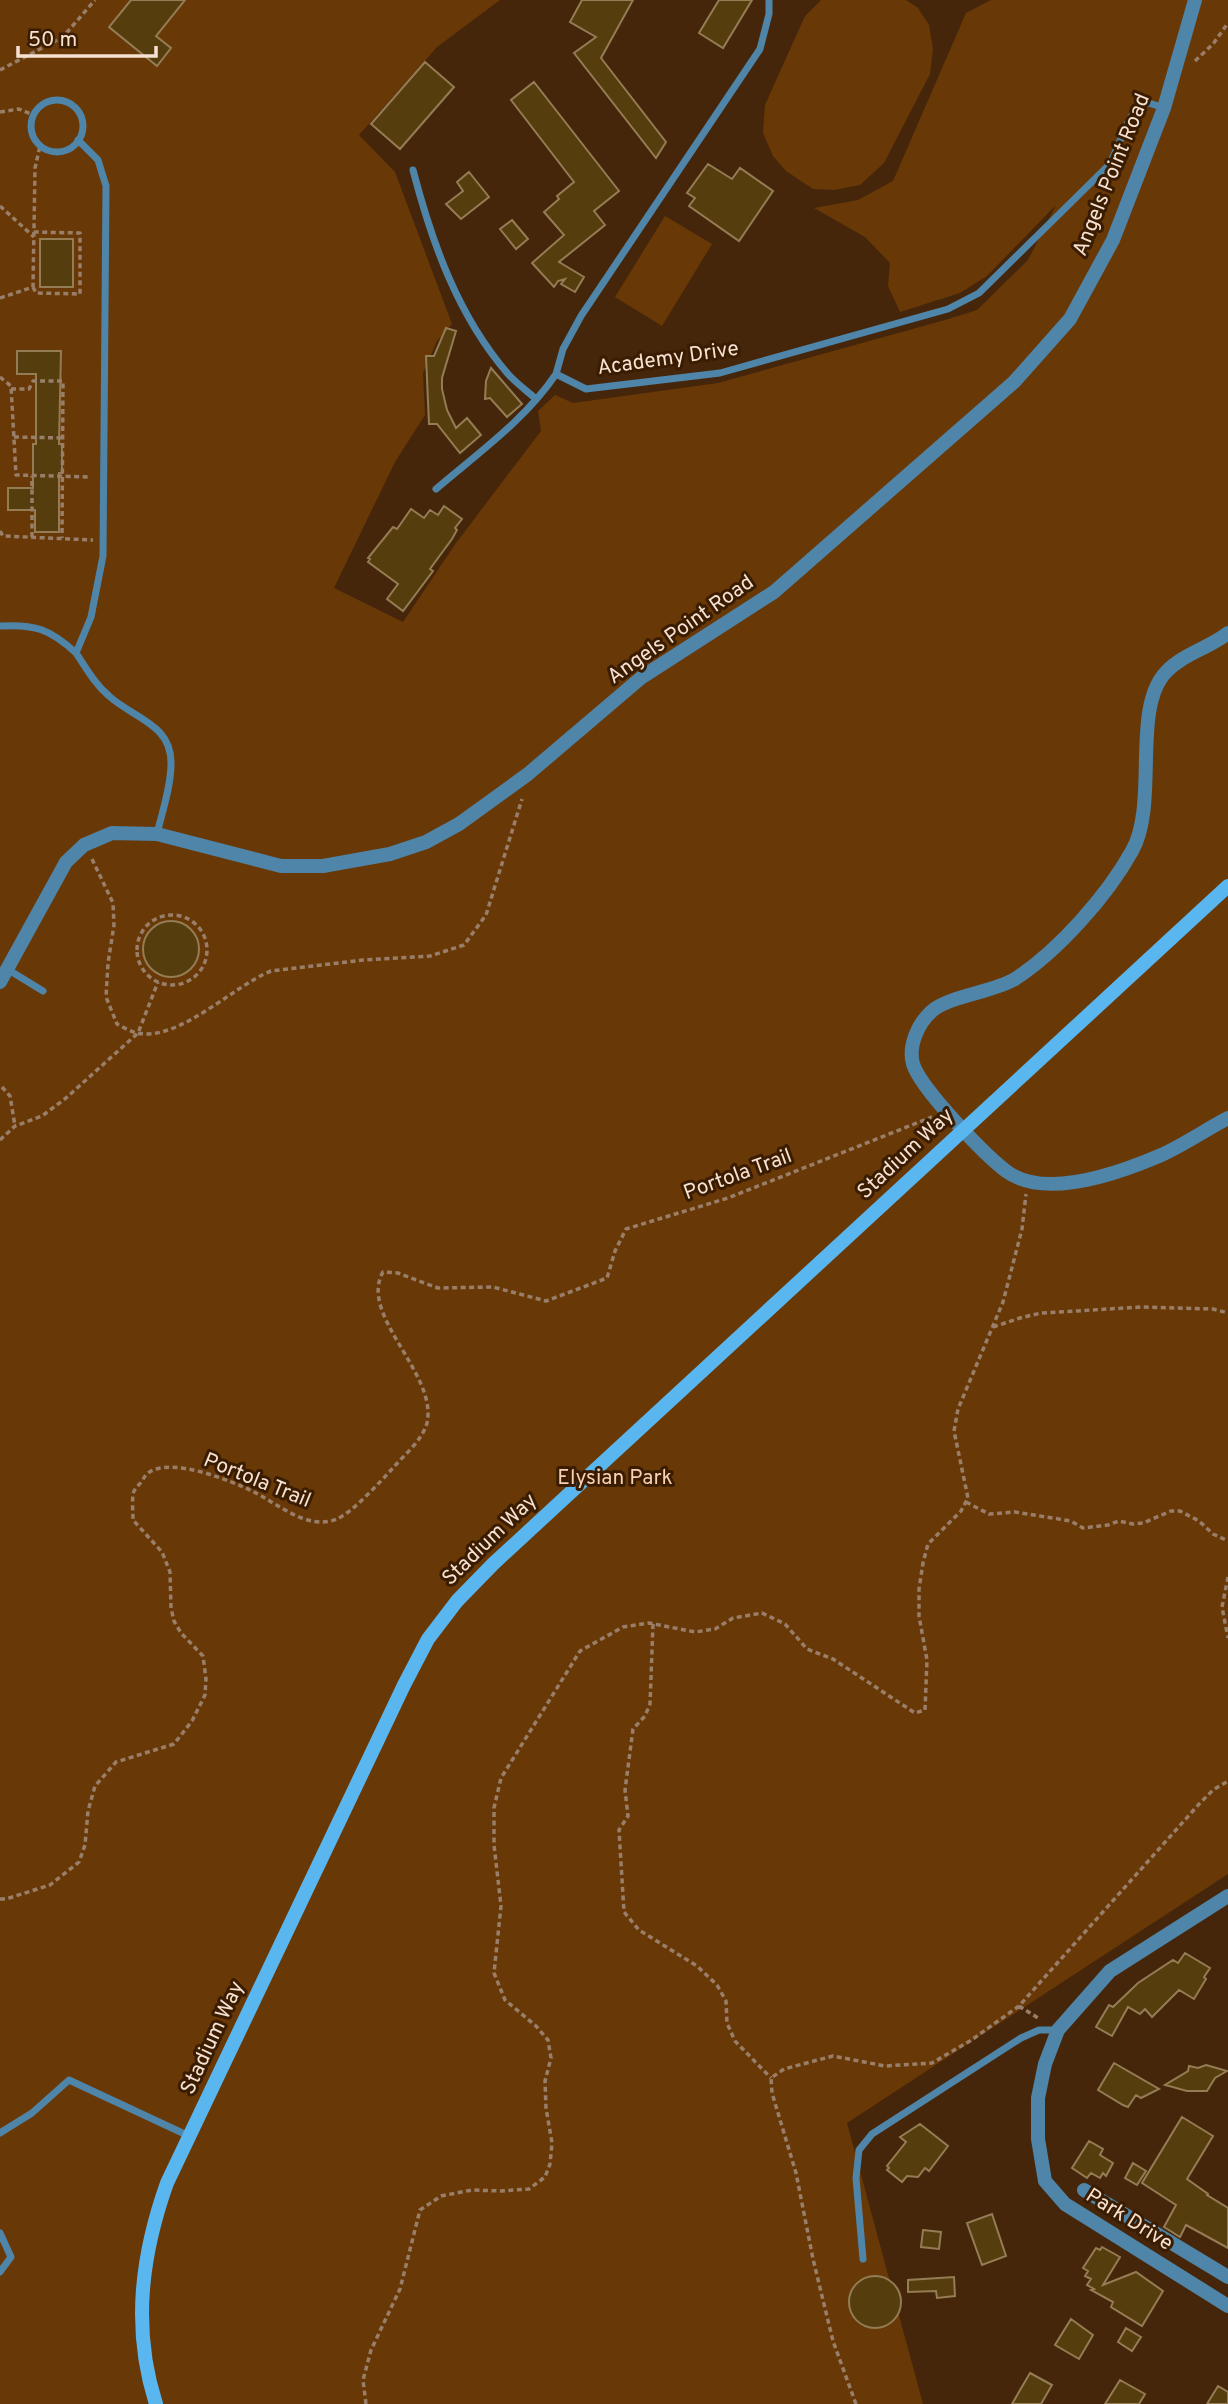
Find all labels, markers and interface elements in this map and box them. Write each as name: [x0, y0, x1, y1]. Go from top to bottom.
scale bar: [18, 14, 156, 58]
text: 50 m: [28, 27, 77, 54]
street label: Angels Point Road: [1067, 90, 1157, 260]
street label: Academy Drive: [596, 336, 740, 382]
street label: Angels Point Road: [602, 569, 760, 691]
street label: Stadium Way: [852, 1102, 960, 1206]
street label: Portola Trail: [680, 1143, 796, 1207]
street label: Portola Trail: [199, 1447, 315, 1515]
park label: Elysian Park: [557, 1465, 673, 1492]
street label: Stadium Way: [437, 1488, 543, 1592]
street label: Stadium Way: [175, 1977, 251, 2099]
street label: Park Drive: [1080, 2183, 1178, 2257]

